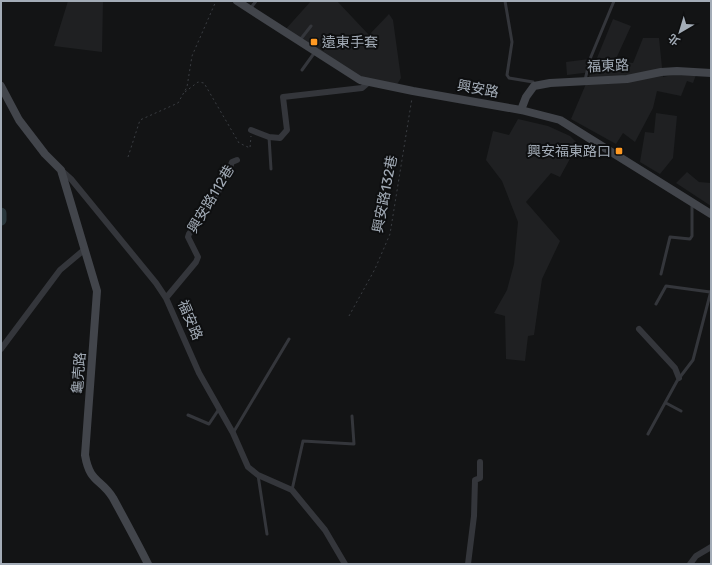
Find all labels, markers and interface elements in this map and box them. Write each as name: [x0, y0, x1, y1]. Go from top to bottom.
north arrow: [660, 12, 700, 52]
text: 北: [666, 31, 682, 48]
place label: 遠東手套: [322, 34, 378, 51]
marker: 遠東手套: [309, 37, 319, 47]
street label: 福東路: [587, 56, 629, 76]
street label: 興安路: [456, 77, 500, 101]
place label: 興安福東路口: [527, 143, 611, 160]
marker: 興安福東路口: [614, 146, 624, 156]
street label: 興安路132巷: [369, 154, 401, 234]
street label: 興安路112巷: [184, 162, 238, 236]
street label: 福安路: [174, 297, 206, 343]
street label: 龜壳路: [69, 351, 89, 395]

